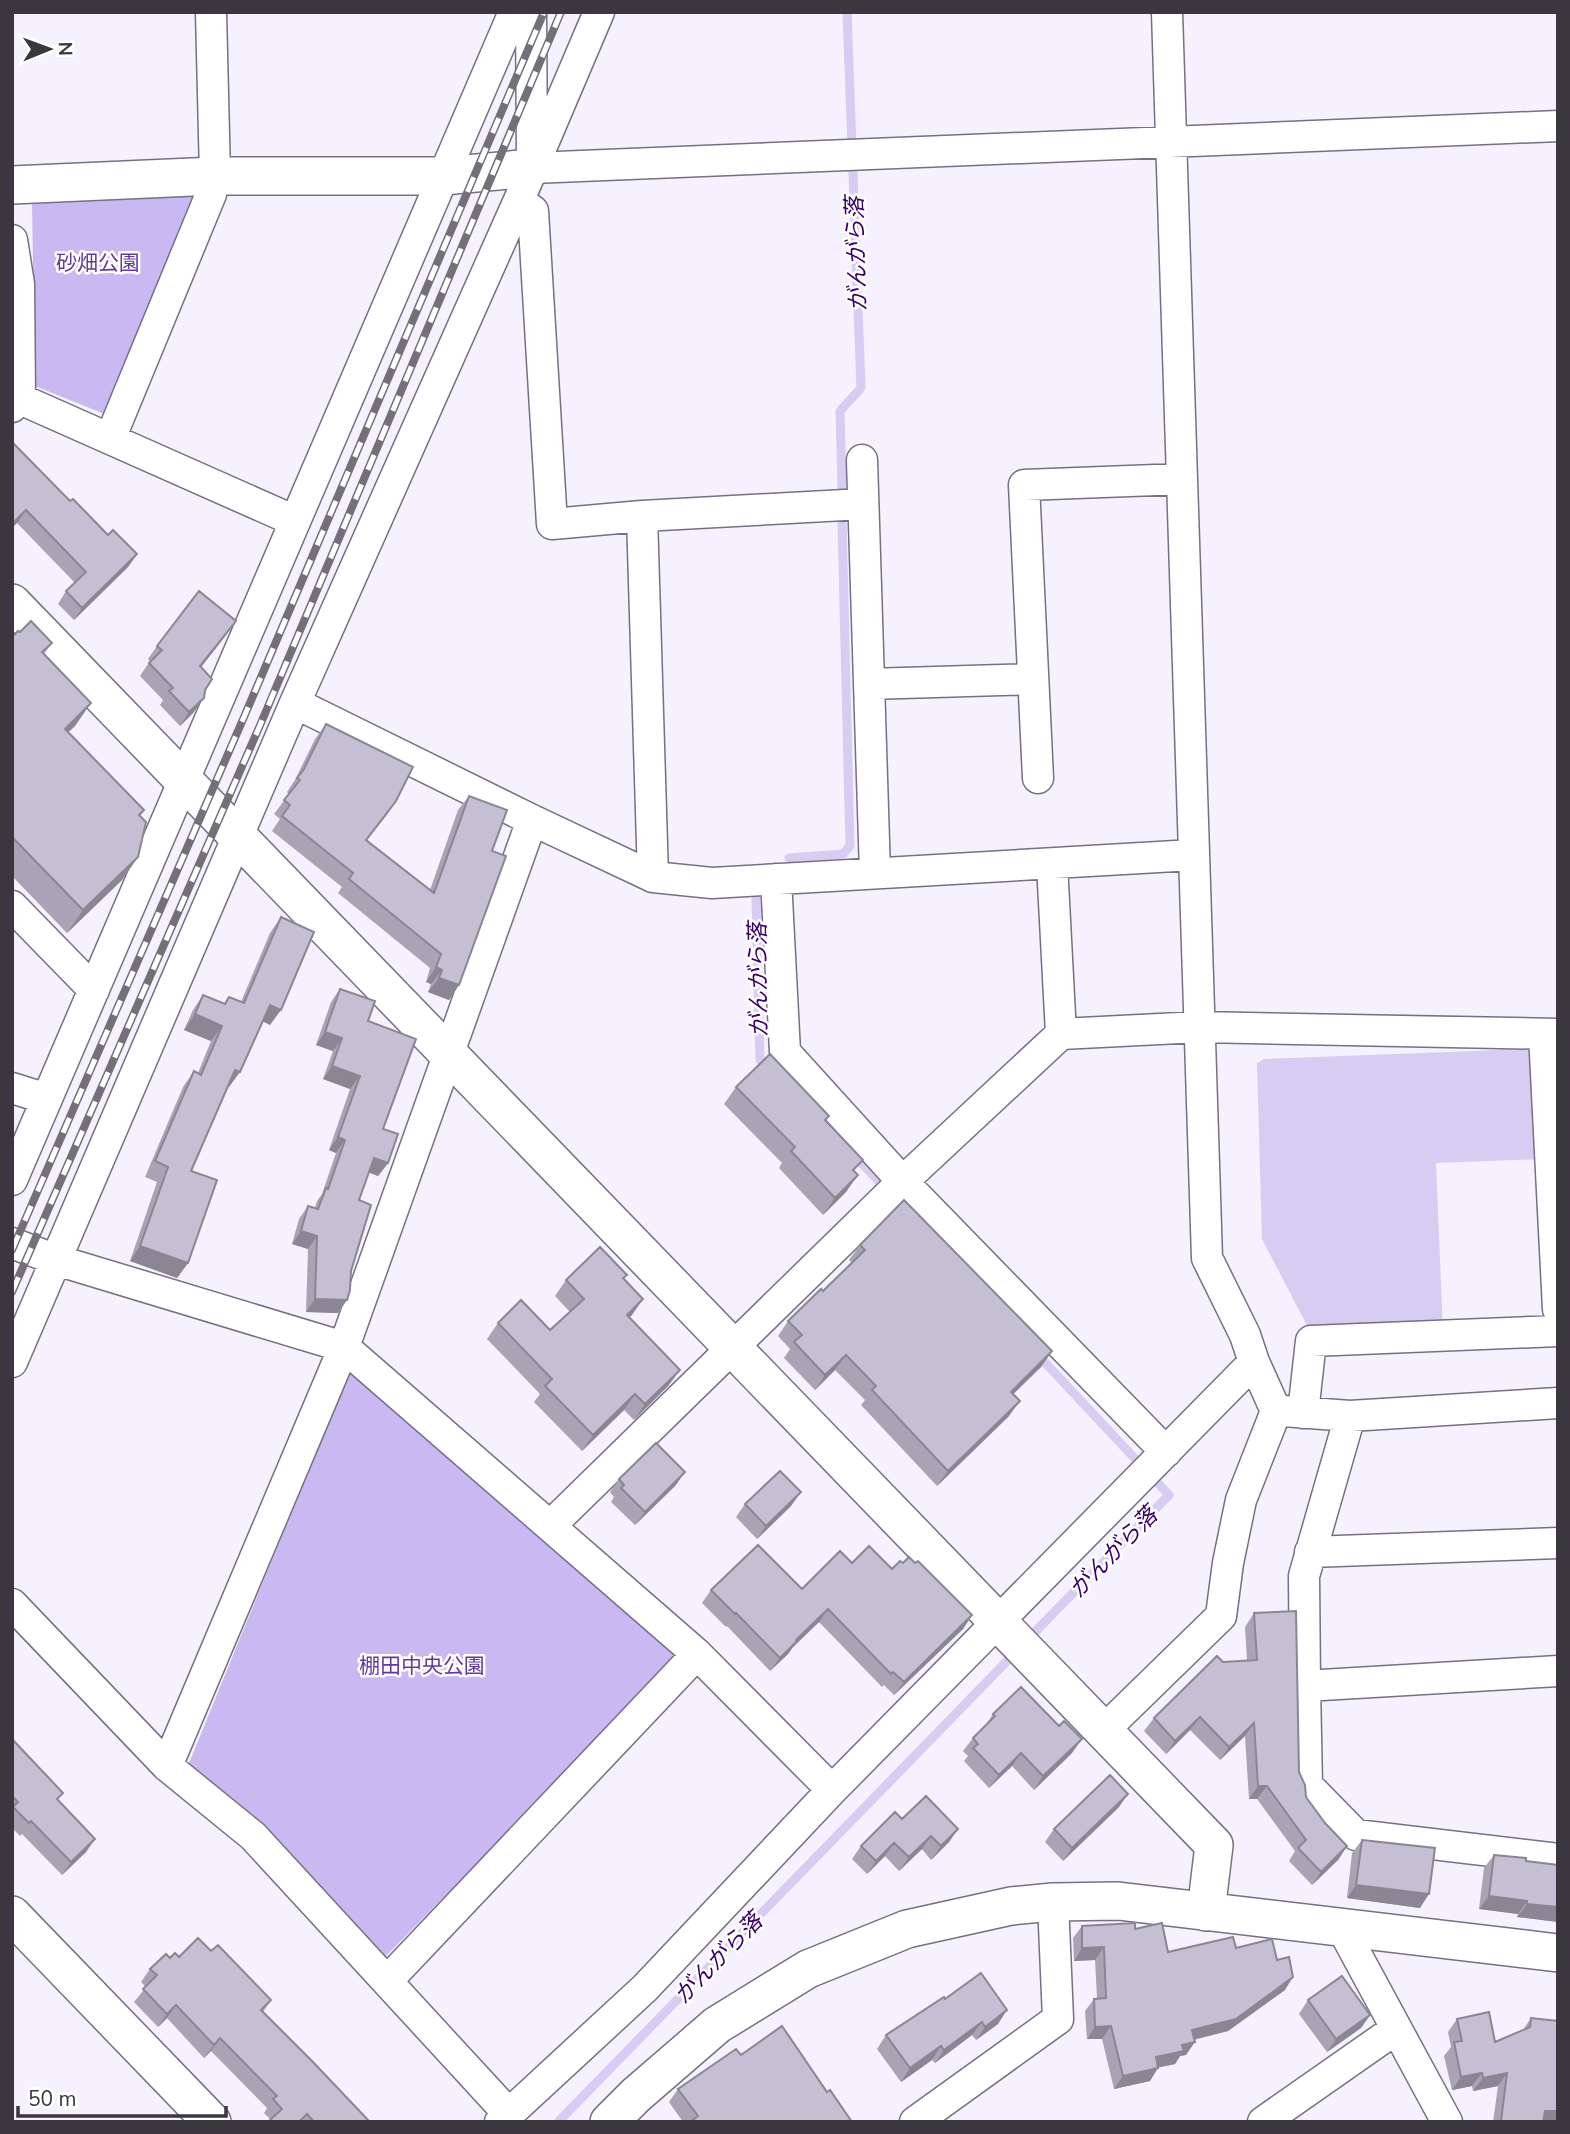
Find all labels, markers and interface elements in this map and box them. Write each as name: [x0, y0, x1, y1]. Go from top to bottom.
north arrow: [14, 14, 84, 84]
text: N: [52, 41, 78, 56]
water label: がんがら落: [839, 192, 874, 312]
park label: 砂畑公園: [56, 249, 140, 277]
water label: がんがら落: [742, 918, 775, 1038]
water label: がんがら落: [1062, 1497, 1167, 1604]
park label: 棚田中央公園: [359, 1652, 485, 1680]
water label: がんがら落: [667, 1903, 772, 2010]
scale bar: [18, 2074, 226, 2118]
text: 50 m: [28, 2085, 77, 2113]

